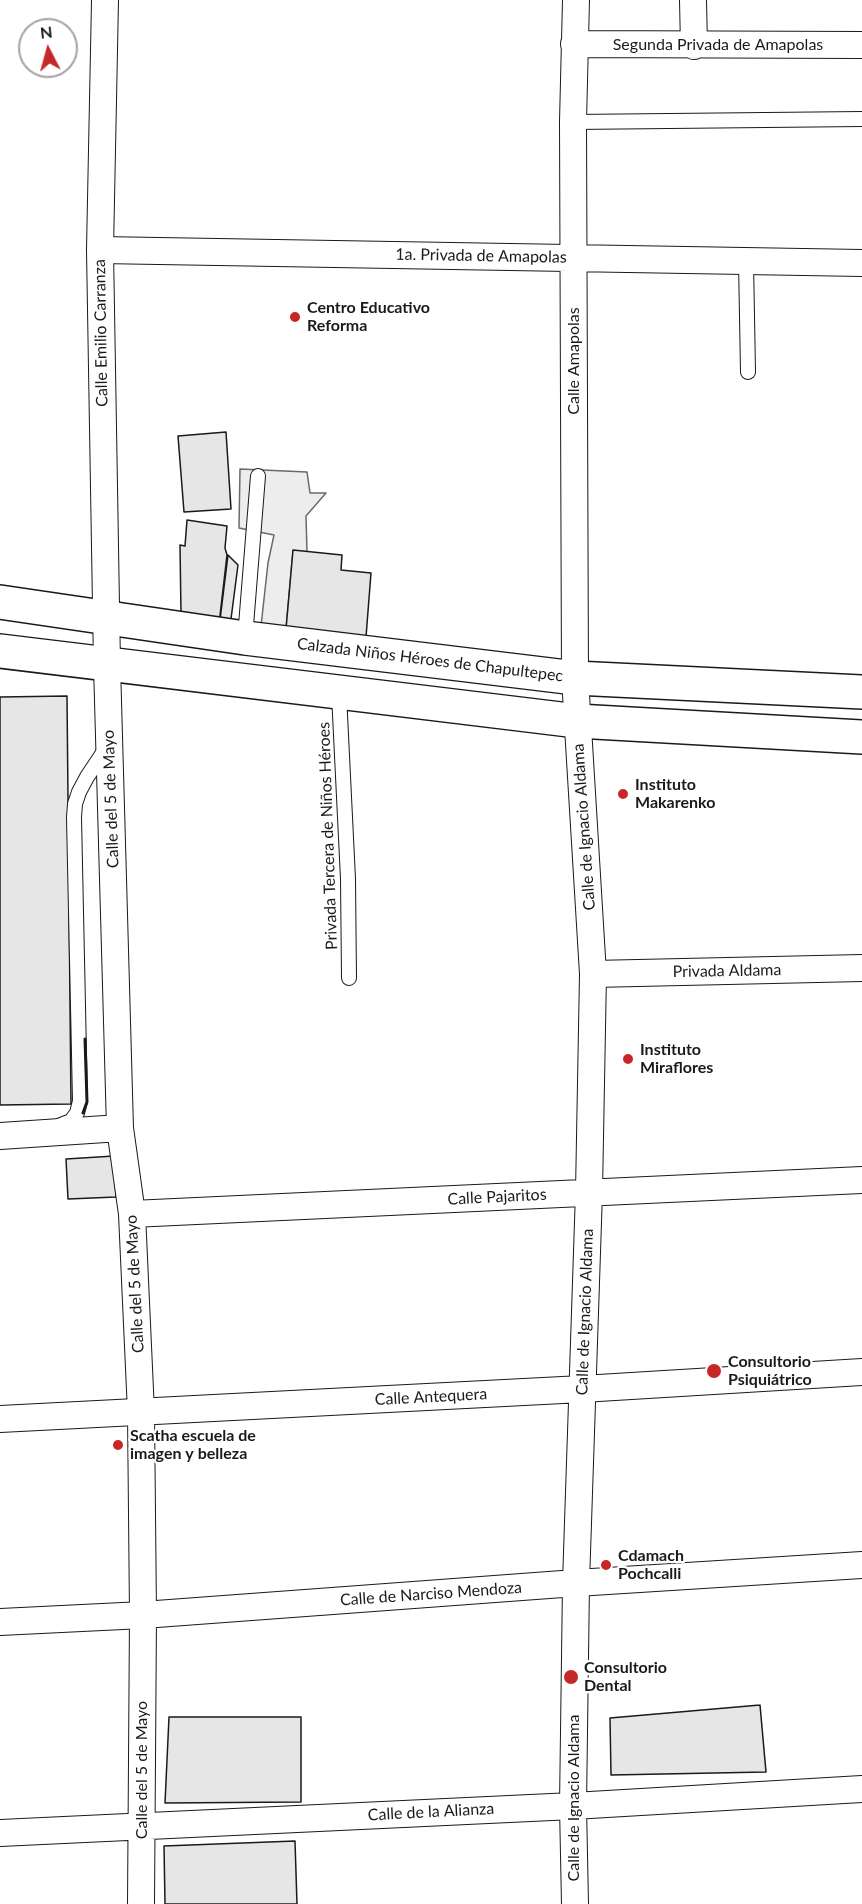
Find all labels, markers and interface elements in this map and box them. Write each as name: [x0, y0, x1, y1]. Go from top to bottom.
north arrow: [18, 18, 78, 78]
text: N: [39, 21, 53, 42]
street label: Segunda Privada de Amapolas: [613, 35, 823, 55]
street label: 1a. Privada de Amapolas: [395, 245, 567, 267]
street label: Calle Emilio Carranza: [90, 259, 112, 407]
place label: Centro Educativo Reforma: [307, 298, 430, 336]
street label: Calle Amapolas: [564, 307, 584, 415]
marker: Centro Educativo Reforma: [288, 310, 302, 324]
street label: Calzada Niños Héroes de Chapultepec: [296, 634, 564, 686]
street label: Privada Tercera de Niños Héroes: [314, 722, 342, 950]
street label: Calle del 5 de Mayo: [99, 730, 123, 868]
street label: Calle de Ignacio Aldama: [569, 743, 599, 911]
place label: Instituto Makarenko: [635, 775, 715, 813]
marker: Instituto Makarenko: [616, 787, 630, 801]
street label: Privada Aldama: [672, 960, 782, 982]
place label: Instituto Miraflores: [640, 1040, 713, 1078]
marker: Instituto Miraflores: [621, 1052, 635, 1066]
street label: Calle Pajaritos: [447, 1185, 547, 1209]
street label: Calle del 5 de Mayo: [122, 1214, 148, 1354]
street label: Calle de Ignacio Aldama: [572, 1228, 598, 1396]
place label: Consultorio Psiquiátrico: [728, 1352, 812, 1390]
marker: Consultorio Psiquiátrico: [705, 1362, 723, 1380]
street label: Calle Antequera: [374, 1384, 488, 1410]
place label: Scatha escuela de imagen y belleza: [130, 1426, 256, 1464]
marker: Scatha escuela de imagen y belleza: [111, 1438, 125, 1452]
place label: Cdamach Pochcalli: [618, 1546, 684, 1584]
marker: Cdamach Pochcalli: [599, 1558, 613, 1572]
street label: Calle de Narciso Mendoza: [339, 1578, 523, 1610]
place label: Consultorio Dental: [584, 1658, 667, 1696]
marker: Consultorio Dental: [562, 1668, 580, 1686]
street label: Calle del 5 de Mayo: [132, 1701, 152, 1839]
street label: Calle de Ignacio Aldama: [564, 1715, 584, 1881]
street label: Calle de la Alianza: [367, 1799, 495, 1825]

